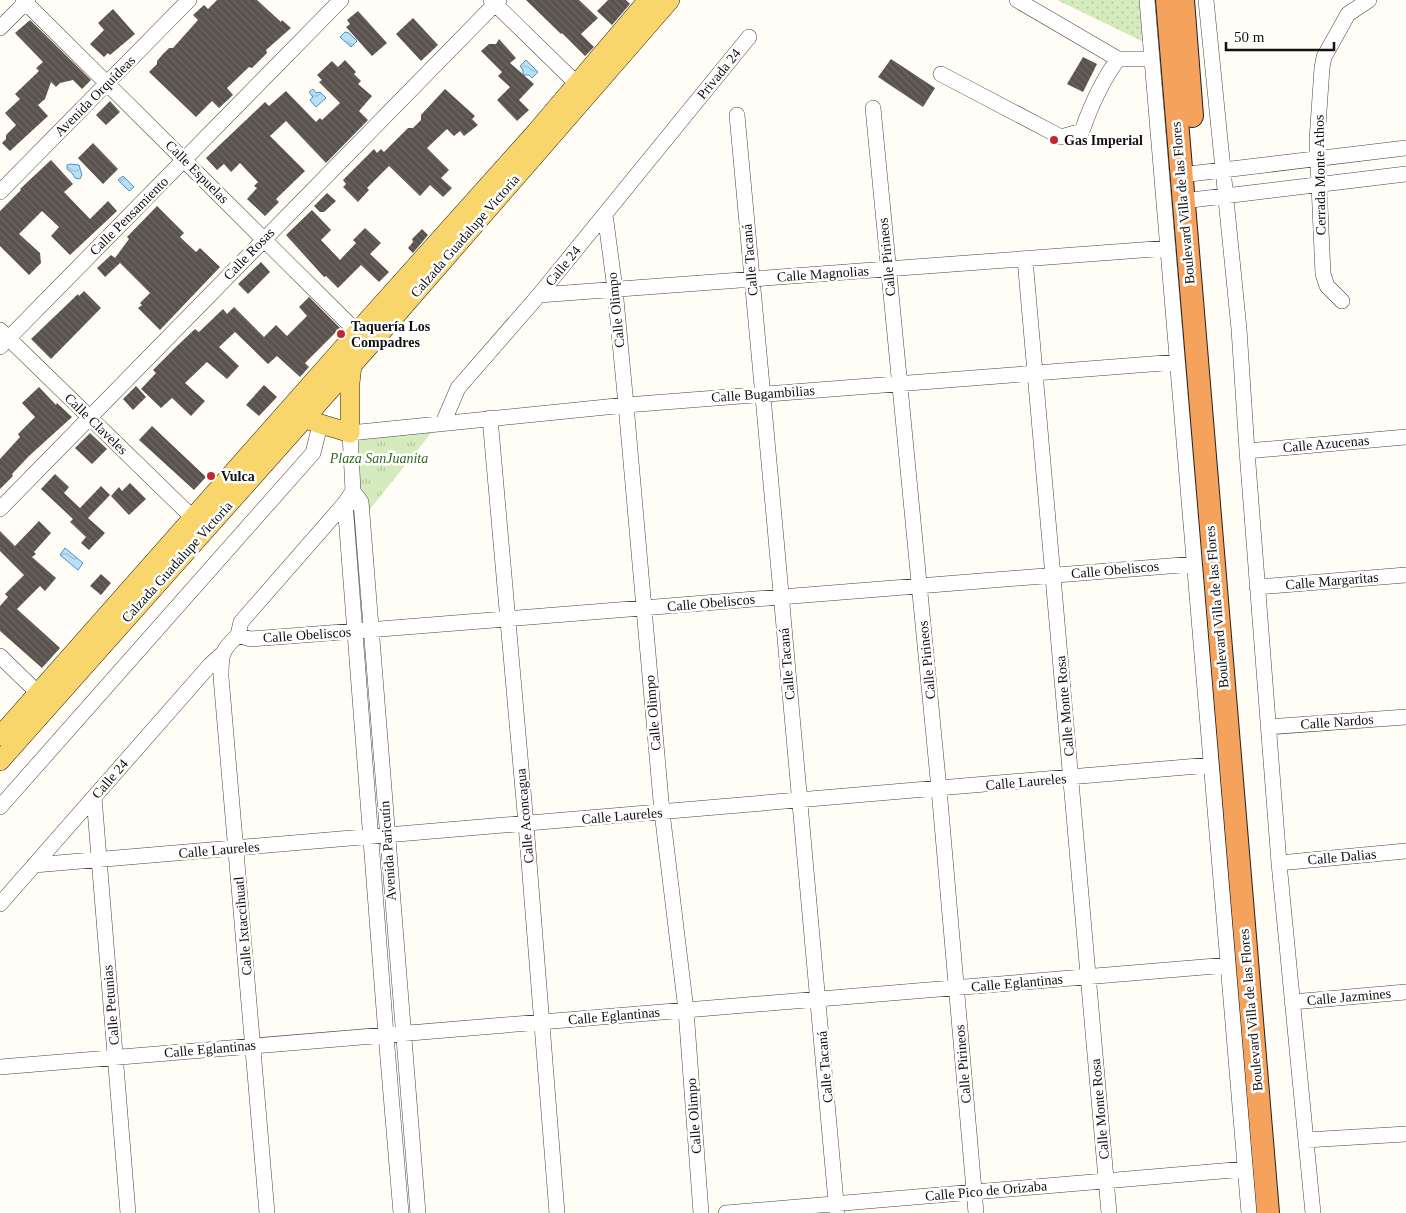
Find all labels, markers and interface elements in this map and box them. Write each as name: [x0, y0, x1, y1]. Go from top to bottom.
scale bar: [1226, 20, 1334, 52]
text: 50 m: [1234, 29, 1265, 45]
street label: Privada 24: [694, 46, 744, 102]
street label: Avenida Orquídeas: [52, 53, 138, 139]
street label: Cerrada Monte Athos: [1311, 115, 1329, 235]
street label: Boulevard Villa de las Flores: [1168, 121, 1198, 285]
place label: Gas Imperial: [1064, 133, 1143, 148]
marker: Gas Imperial: [1048, 134, 1060, 146]
street label: Calle Espuelas: [162, 137, 232, 207]
street label: Calzada Guadalupe Victoria: [408, 171, 523, 300]
street label: Calle Pensamiento: [87, 174, 171, 258]
street label: Calle Pirineos: [875, 217, 899, 297]
street label: Calle Tacaná: [739, 223, 761, 297]
street label: Calle Rosas: [221, 225, 277, 283]
street label: Calle 24: [542, 243, 584, 289]
street label: Calle Magnolias: [777, 263, 869, 285]
street label: Calle Olimpo: [605, 272, 627, 348]
place label: Taquería Los Compadres: [351, 319, 431, 350]
marker: Taquería Los Compadres: [335, 328, 347, 340]
street label: Calle Bugambilias: [711, 383, 815, 405]
street label: Calle Claveles: [62, 390, 130, 458]
street label: Calle Azucenas: [1282, 433, 1370, 455]
park label: Plaza SanJuanita: [329, 451, 428, 466]
place label: Vulca: [221, 469, 255, 484]
marker: Vulca: [205, 470, 217, 482]
street label: Calzada Guadalupe Victoria: [119, 498, 236, 626]
street label: Boulevard Villa de las Flores: [1202, 525, 1232, 689]
street label: Calle Obeliscos: [1070, 559, 1160, 581]
street label: Calle Margaritas: [1285, 569, 1379, 593]
street label: Calle Obeliscos: [666, 592, 756, 614]
street label: Calle Pirineos: [915, 620, 939, 700]
street label: Calle Obeliscos: [262, 624, 352, 646]
street label: Calle Tacaná: [776, 627, 798, 701]
street label: Calle Monte Rosa: [1053, 654, 1077, 757]
street label: Calle Olimpo: [642, 675, 664, 751]
street label: Calle Nardos: [1300, 712, 1374, 732]
street label: Calle 24: [89, 756, 131, 802]
street label: Calle Aconcagua: [513, 767, 537, 864]
street label: Calle Laureles: [985, 771, 1067, 793]
street label: Avenida Paricutín: [377, 800, 399, 902]
street label: Calle Laureles: [581, 805, 663, 827]
street label: Calle Laureles: [178, 839, 260, 861]
street label: Calle Dalias: [1307, 847, 1377, 867]
street label: Calle Ixtaccihuatl: [231, 876, 255, 976]
street label: Boulevard Villa de las Flores: [1236, 928, 1266, 1092]
street label: Calle Petunias: [100, 964, 122, 1046]
street label: Calle Eglantinas: [970, 972, 1064, 994]
street label: Calle Jazmines: [1306, 986, 1392, 1008]
street label: Calle Eglantinas: [567, 1005, 661, 1027]
street label: Calle Pirineos: [952, 1024, 974, 1104]
street label: Calle Tacaná: [814, 1030, 836, 1104]
street label: Calle Eglantinas: [163, 1038, 257, 1060]
street label: Calle Monte Rosa: [1088, 1057, 1112, 1160]
street label: Calle Olimpo: [684, 1078, 704, 1154]
street label: Calle Pico de Orizaba: [924, 1178, 1048, 1204]

